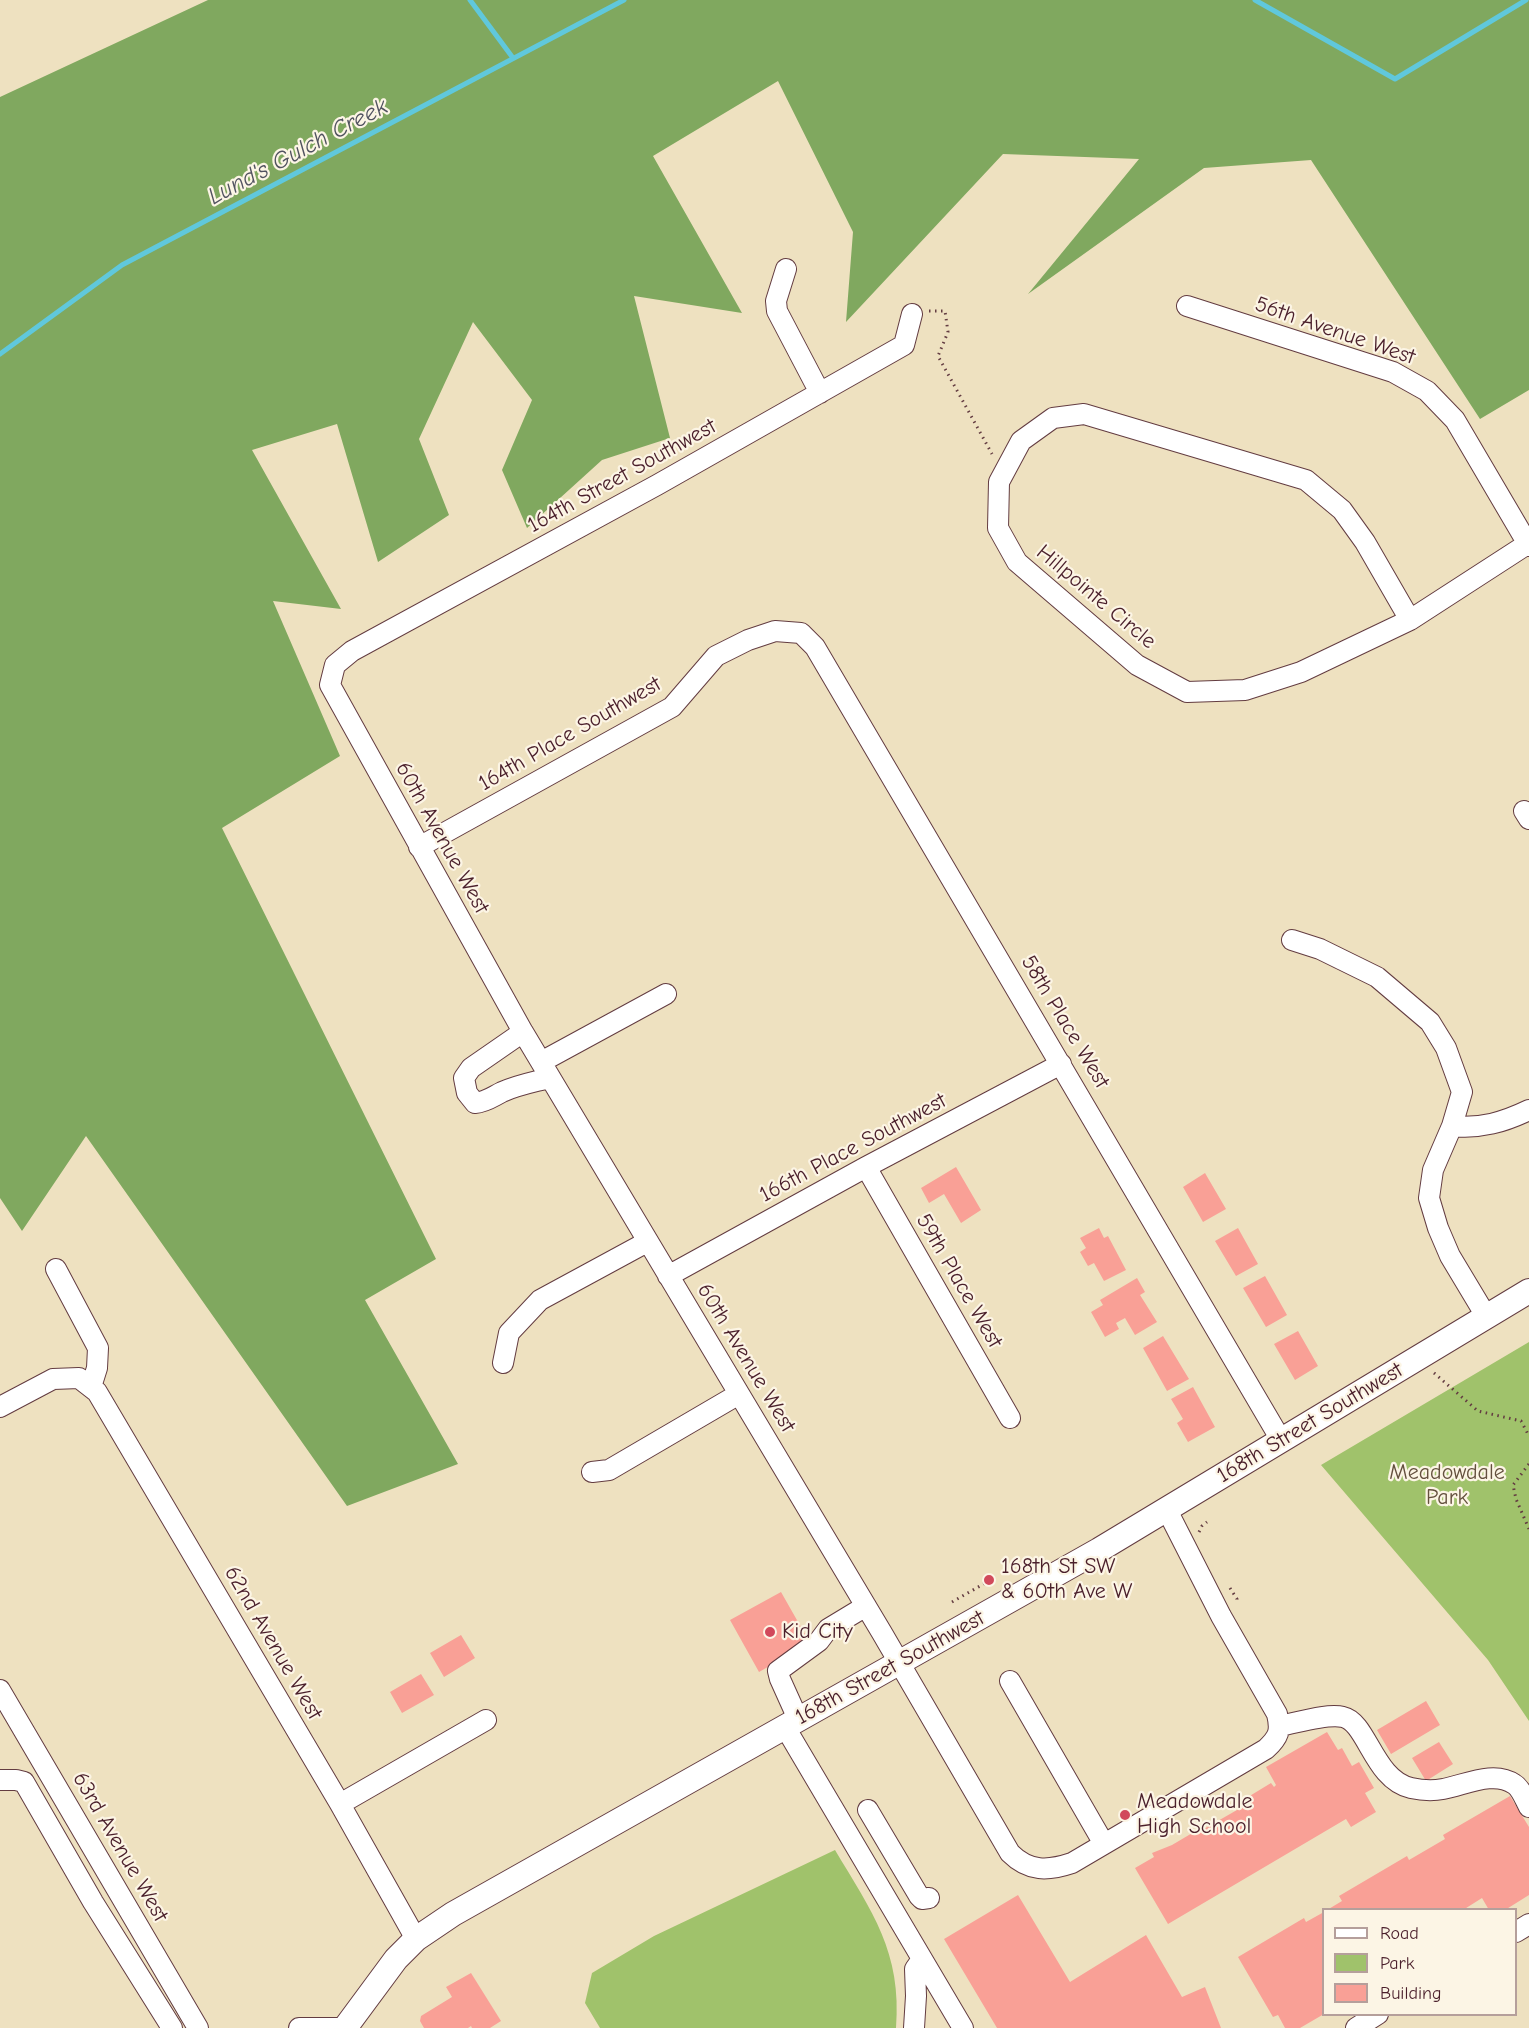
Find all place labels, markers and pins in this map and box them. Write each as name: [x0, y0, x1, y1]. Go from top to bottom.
place label: 168th St SW & 60th Ave W: [1001, 1554, 1132, 1606]
marker: 168th St SW & 60th Ave W: [982, 1573, 996, 1587]
place label: Kid City: [782, 1619, 853, 1645]
marker: Kid City: [763, 1625, 777, 1639]
place label: Meadowdale High School: [1137, 1789, 1253, 1840]
marker: Meadowdale High School: [1118, 1808, 1132, 1822]

